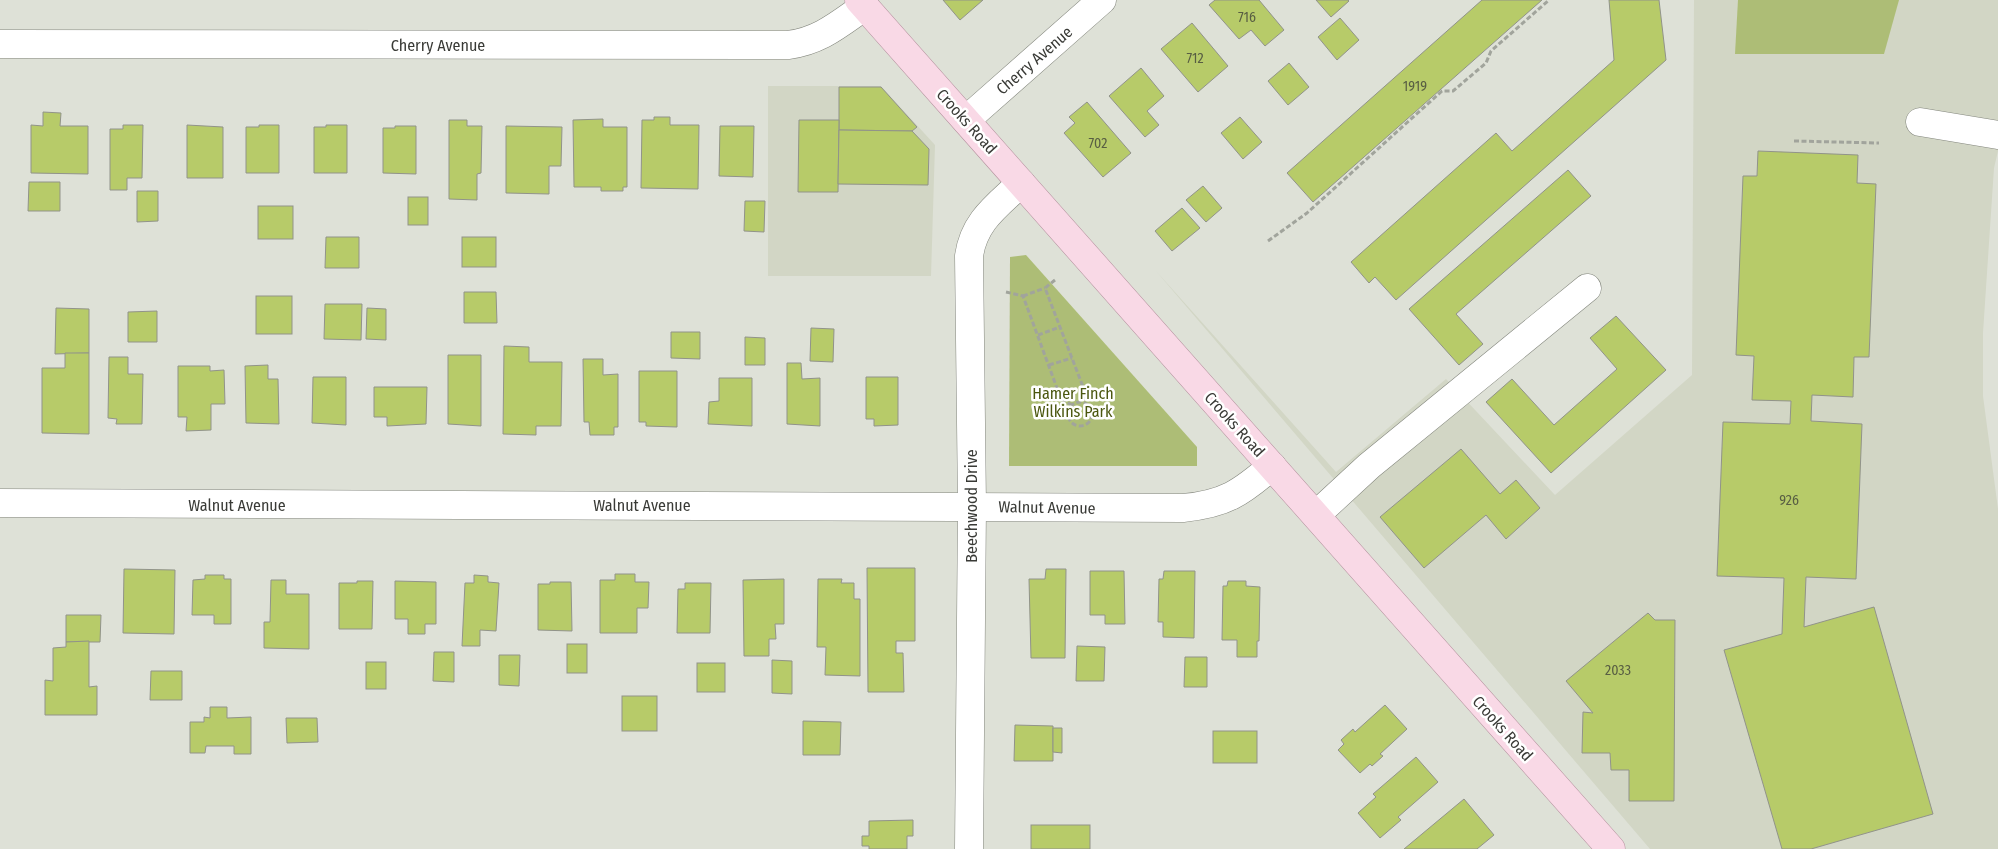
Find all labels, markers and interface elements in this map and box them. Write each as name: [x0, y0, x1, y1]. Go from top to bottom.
house number: 716: [1238, 9, 1256, 26]
street label: Cherry Avenue: [992, 22, 1076, 99]
street label: Cherry Avenue: [391, 36, 485, 55]
house number: 712: [1186, 50, 1204, 67]
house number: 1919: [1403, 78, 1427, 95]
street label: Crooks Road: [932, 85, 1001, 158]
house number: 702: [1089, 135, 1107, 152]
park label: Hamer Finch Wilkins Park: [1032, 384, 1114, 421]
street label: Crooks Road: [1200, 388, 1269, 461]
street label: Beechwood Drive: [962, 449, 981, 563]
house number: 926: [1779, 492, 1799, 509]
street label: Walnut Avenue: [188, 496, 286, 515]
street label: Walnut Avenue: [593, 496, 691, 515]
street label: Walnut Avenue: [998, 497, 1096, 518]
house number: 2033: [1605, 662, 1631, 679]
street label: Crooks Road: [1468, 692, 1537, 765]

